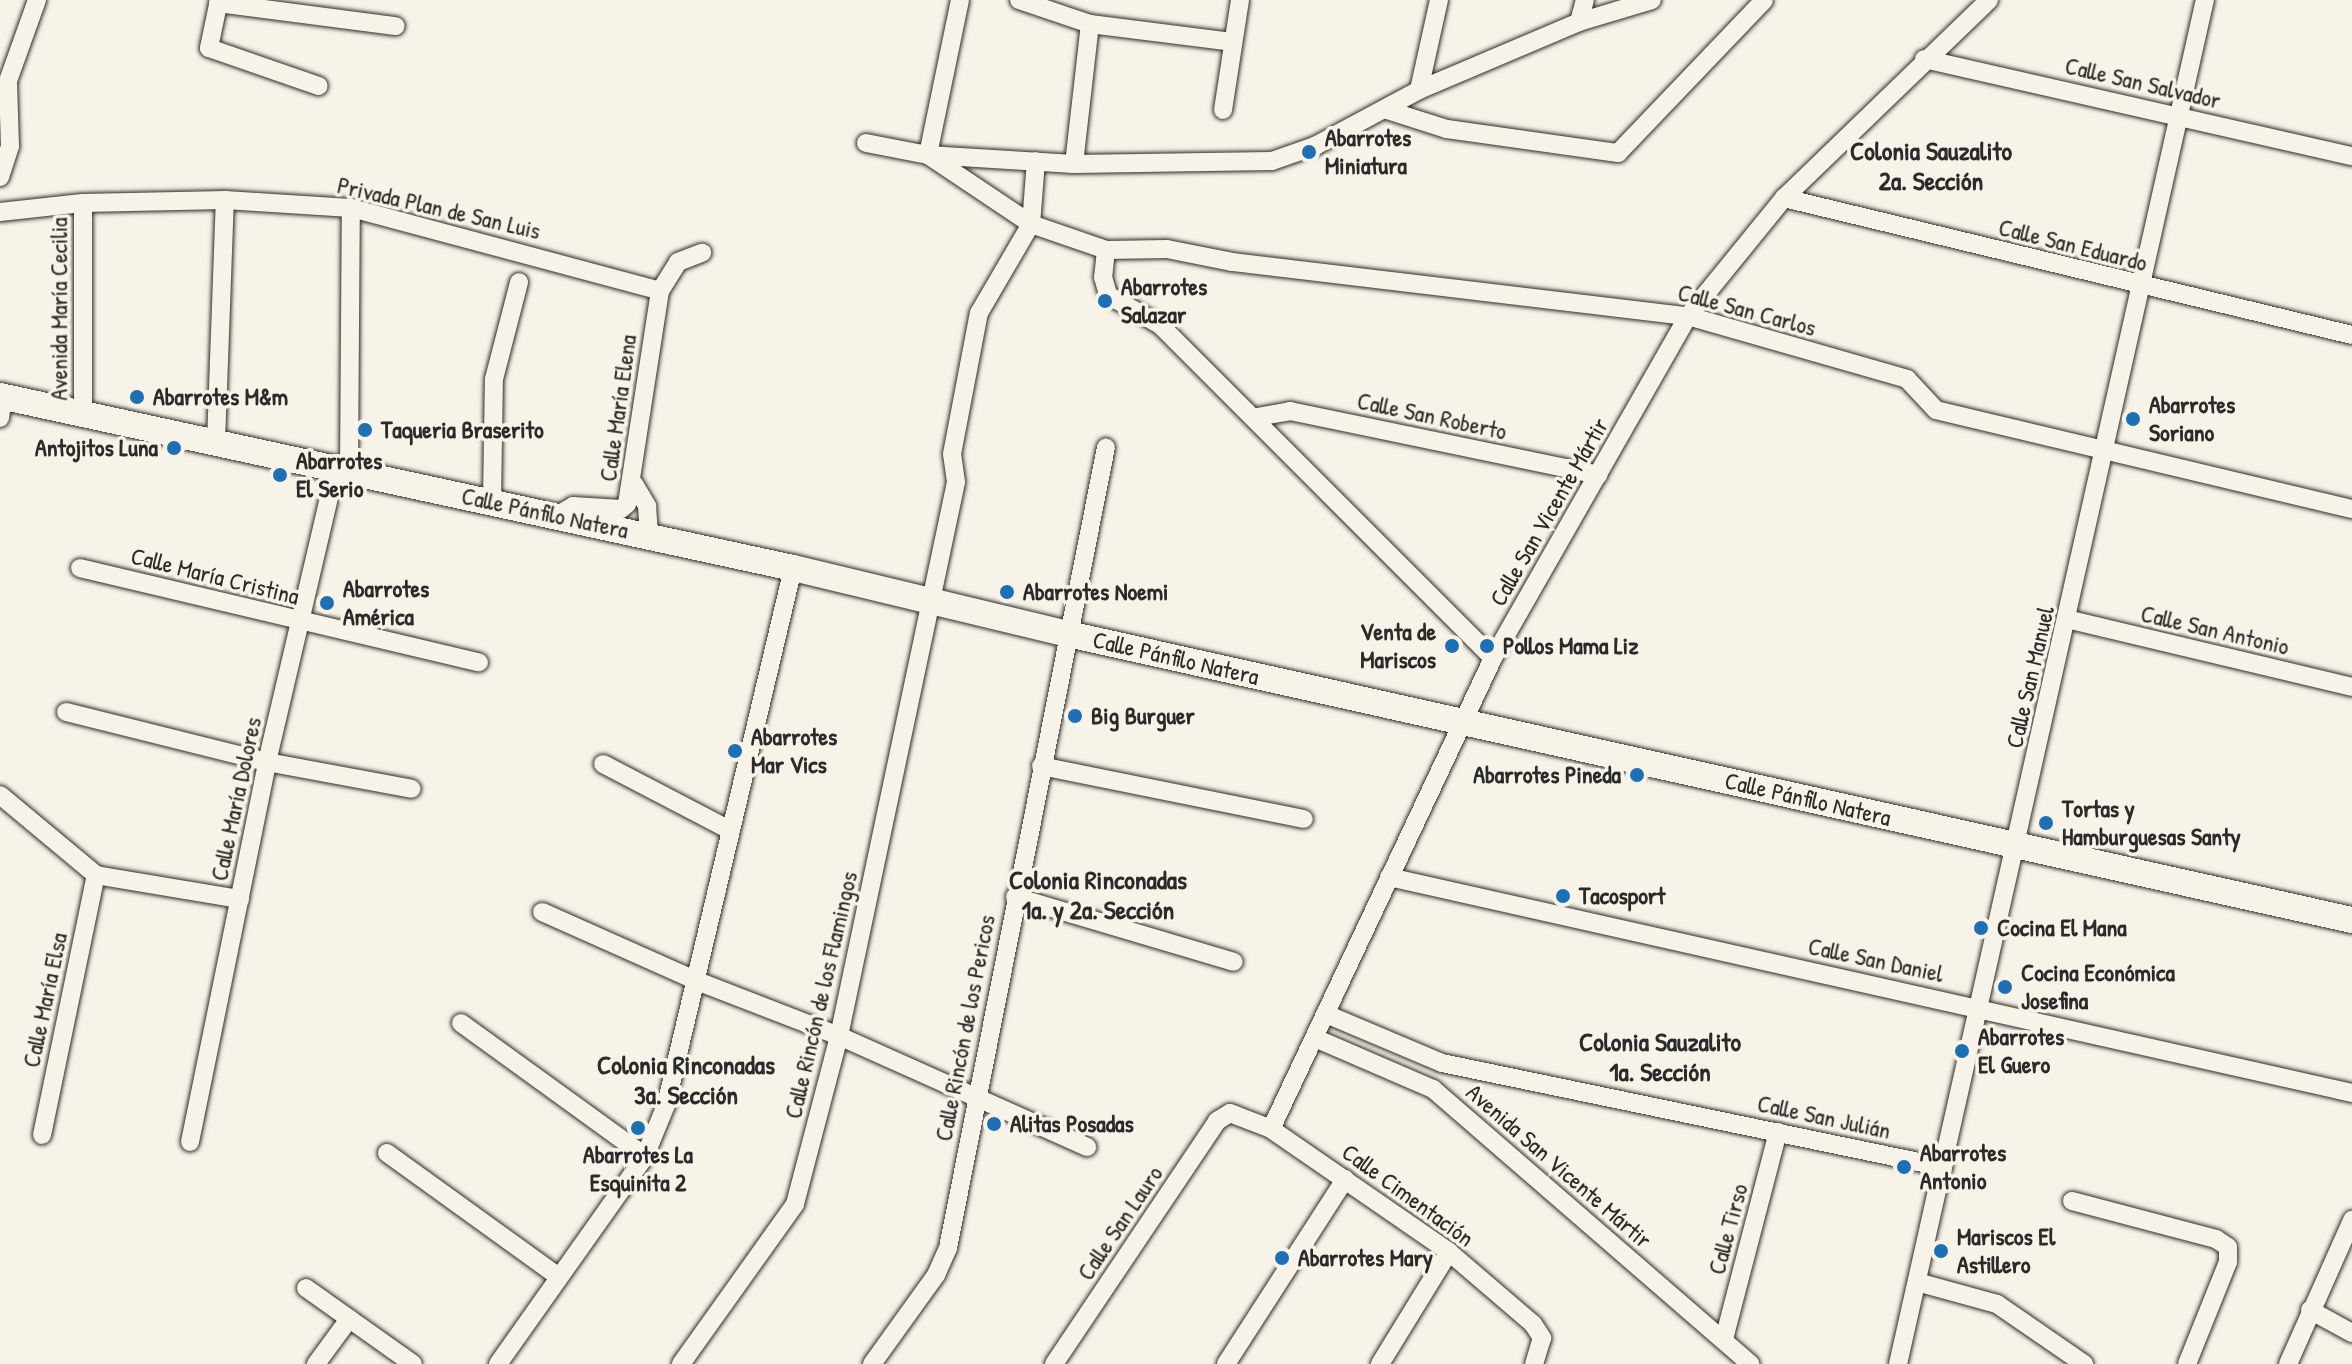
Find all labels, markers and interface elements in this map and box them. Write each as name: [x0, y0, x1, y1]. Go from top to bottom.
street label: Calle San Salvador: [2062, 51, 2224, 115]
place label: Abarrotes Miniatura: [1325, 124, 1411, 180]
district label: Colonia Sauzalito 2a. Sección: [1850, 135, 2012, 196]
marker: Abarrotes Miniatura: [1300, 143, 1318, 161]
street label: Privada Plan de San Luis: [335, 171, 543, 245]
street label: Calle San Eduardo: [1996, 213, 2150, 277]
street label: Avenida María Cecilia: [45, 217, 73, 401]
place label: Abarrotes Salazar: [1121, 273, 1207, 329]
street label: Calle San Carlos: [1675, 278, 1819, 342]
marker: Abarrotes Salazar: [1096, 292, 1114, 310]
street label: Calle María Elena: [593, 333, 643, 483]
place label: Abarrotes M&m: [153, 383, 288, 411]
street label: Calle San Roberto: [1355, 386, 1509, 446]
marker: Abarrotes M&m: [128, 388, 146, 406]
place label: Abarrotes Soriano: [2149, 391, 2235, 447]
marker: Abarrotes Soriano: [2124, 410, 2142, 428]
street label: Calle San Vicente Mártir: [1483, 413, 1615, 611]
place label: Taqueria Braserito: [381, 416, 544, 444]
marker: Taqueria Braserito: [356, 421, 374, 439]
place label: Antojitos Luna: [35, 434, 158, 462]
marker: Antojitos Luna: [165, 439, 183, 457]
place label: Abarrotes El Serio: [296, 447, 382, 503]
marker: Abarrotes El Serio: [271, 466, 289, 484]
street label: Calle Pánfilo Natera: [459, 481, 631, 545]
street label: Calle María Cristina: [128, 541, 302, 611]
place label: Abarrotes América: [343, 575, 429, 631]
place label: Abarrotes Noemi: [1023, 578, 1168, 606]
marker: Abarrotes Noemi: [998, 583, 1016, 601]
marker: Abarrotes América: [318, 594, 336, 612]
street label: Calle San Antonio: [2138, 599, 2292, 661]
street label: Calle San Manuel: [2000, 603, 2060, 751]
place label: Venta de Mariscos: [1360, 618, 1436, 674]
street label: Calle Pánfilo Natera: [1090, 625, 1262, 691]
place label: Pollos Mama Liz: [1503, 632, 1639, 660]
marker: Venta de Mariscos: [1443, 637, 1461, 655]
marker: Pollos Mama Liz: [1478, 637, 1496, 655]
place label: Big Burguer: [1091, 702, 1195, 730]
marker: Big Burguer: [1066, 707, 1084, 725]
street label: Calle María Dolores: [205, 715, 267, 883]
place label: Abarrotes Mar Vics: [751, 723, 837, 779]
marker: Abarrotes Mar Vics: [726, 742, 744, 760]
place label: Abarrotes Pineda: [1473, 761, 1621, 789]
marker: Abarrotes Pineda: [1628, 766, 1646, 784]
street label: Calle Pánfilo Natera: [1722, 766, 1894, 832]
place label: Tortas y Hamburguesas Santy: [2062, 795, 2241, 851]
marker: Tortas y Hamburguesas Santy: [2037, 814, 2055, 832]
district label: Colonia Rinconadas 1a. y 2a. Sección: [1009, 864, 1187, 926]
street label: Calle Rincón de los Flamingos: [779, 869, 863, 1121]
place label: Tacosport: [1579, 882, 1665, 910]
marker: Tacosport: [1554, 887, 1572, 905]
street label: Calle Rincón de los Pericos: [929, 913, 1001, 1143]
place label: Cocina El Mana: [1997, 914, 2127, 942]
marker: Cocina El Mana: [1972, 919, 1990, 937]
street label: Calle María Elsa: [17, 930, 73, 1070]
street label: Calle San Daniel: [1806, 932, 1946, 988]
place label: Cocina Económica Josefina: [2021, 959, 2175, 1015]
marker: Cocina Económica Josefina: [1996, 978, 2014, 996]
place label: Abarrotes El Guero: [1978, 1023, 2064, 1079]
district label: Colonia Sauzalito 1a. Sección: [1579, 1026, 1741, 1088]
marker: Abarrotes El Guero: [1953, 1042, 1971, 1060]
district label: Colonia Rinconadas 3a. Sección: [597, 1049, 775, 1110]
street label: Avenida San Vicente Mártir: [1461, 1078, 1657, 1254]
street label: Calle San Julián: [1755, 1089, 1893, 1145]
place label: Alitas Posadas: [1010, 1110, 1134, 1138]
marker: Alitas Posadas: [985, 1115, 1003, 1133]
marker: Abarrotes La Esquinita 2: [629, 1119, 647, 1137]
street label: Calle Cimentación: [1336, 1137, 1480, 1253]
place label: Abarrotes Antonio: [1920, 1139, 2006, 1195]
place label: Abarrotes La Esquinita 2: [583, 1141, 693, 1197]
marker: Abarrotes Antonio: [1895, 1158, 1913, 1176]
street label: Calle San Lauro: [1071, 1160, 1169, 1286]
street label: Calle Tirso: [1702, 1180, 1754, 1278]
place label: Mariscos El Astillero: [1957, 1223, 2055, 1279]
marker: Mariscos El Astillero: [1932, 1242, 1950, 1260]
place label: Abarrotes Mary: [1298, 1244, 1433, 1272]
marker: Abarrotes Mary: [1273, 1249, 1291, 1267]

